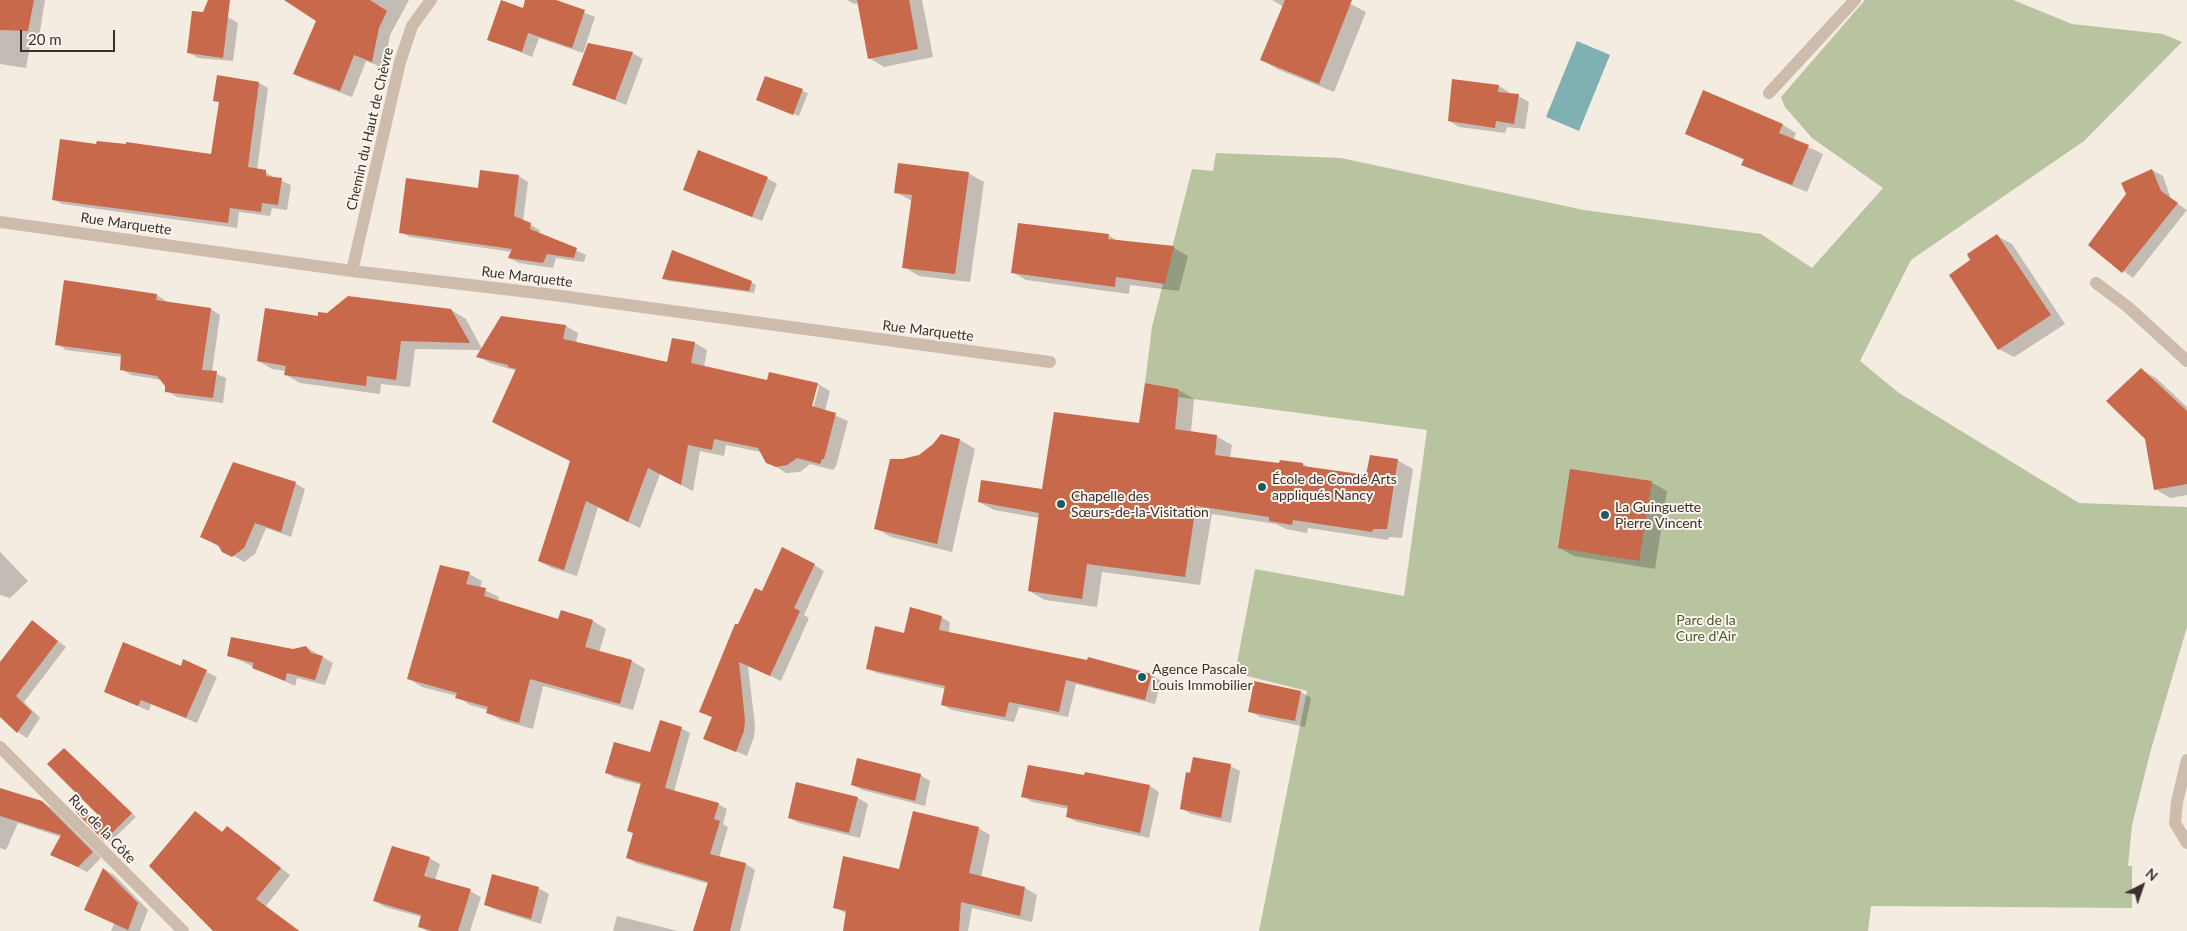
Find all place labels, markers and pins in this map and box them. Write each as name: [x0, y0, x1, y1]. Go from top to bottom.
place label: École de Condé Arts appliqués Nancy: [1272, 471, 1397, 504]
marker: École de Condé Arts appliqués Nancy: [1256, 481, 1268, 493]
place label: Chapelle des Sœurs-de-la-Visitation: [1071, 488, 1209, 520]
marker: Chapelle des Sœurs-de-la-Visitation: [1055, 498, 1067, 510]
place label: La Guinguette Pierre Vincent: [1615, 499, 1702, 532]
marker: La Guinguette Pierre Vincent: [1599, 509, 1611, 521]
place label: Agence Pascale Louis Immobilier: [1152, 661, 1253, 694]
marker: Agence Pascale Louis Immobilier: [1136, 671, 1148, 683]

